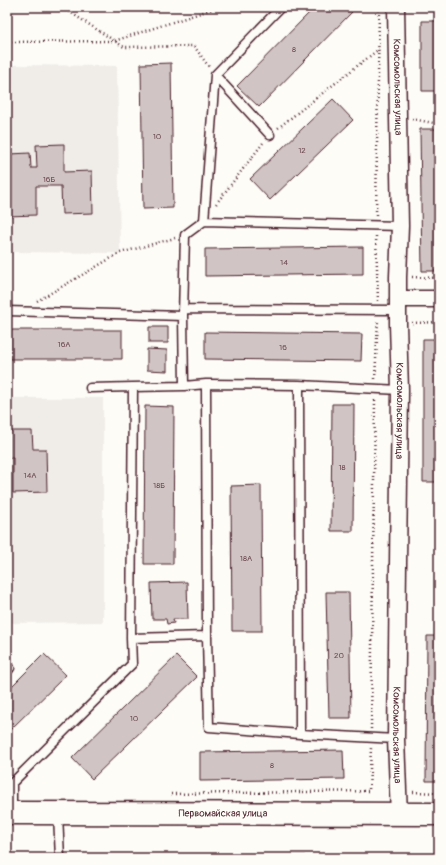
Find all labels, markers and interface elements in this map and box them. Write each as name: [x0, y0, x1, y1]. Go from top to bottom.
street label: Комсомольская улица: [391, 39, 404, 136]
house number: 8: [292, 45, 296, 54]
house number: 10: [153, 132, 162, 141]
house number: 12: [298, 146, 306, 155]
house number: 16Б: [43, 175, 55, 184]
house number: 14: [280, 258, 288, 267]
house number: 16А: [58, 340, 70, 349]
house number: 16: [279, 343, 287, 352]
street label: Комсомольская улица: [393, 362, 406, 460]
house number: 18: [338, 463, 346, 472]
house number: 14А: [24, 471, 36, 480]
house number: 18Б: [153, 481, 165, 490]
house number: 18А: [240, 554, 252, 563]
house number: 20: [334, 651, 345, 660]
street label: Комсомольская улица: [390, 686, 404, 784]
house number: 10: [130, 714, 139, 723]
house number: 8: [270, 761, 274, 770]
street label: Первомайская улица: [179, 807, 268, 820]

